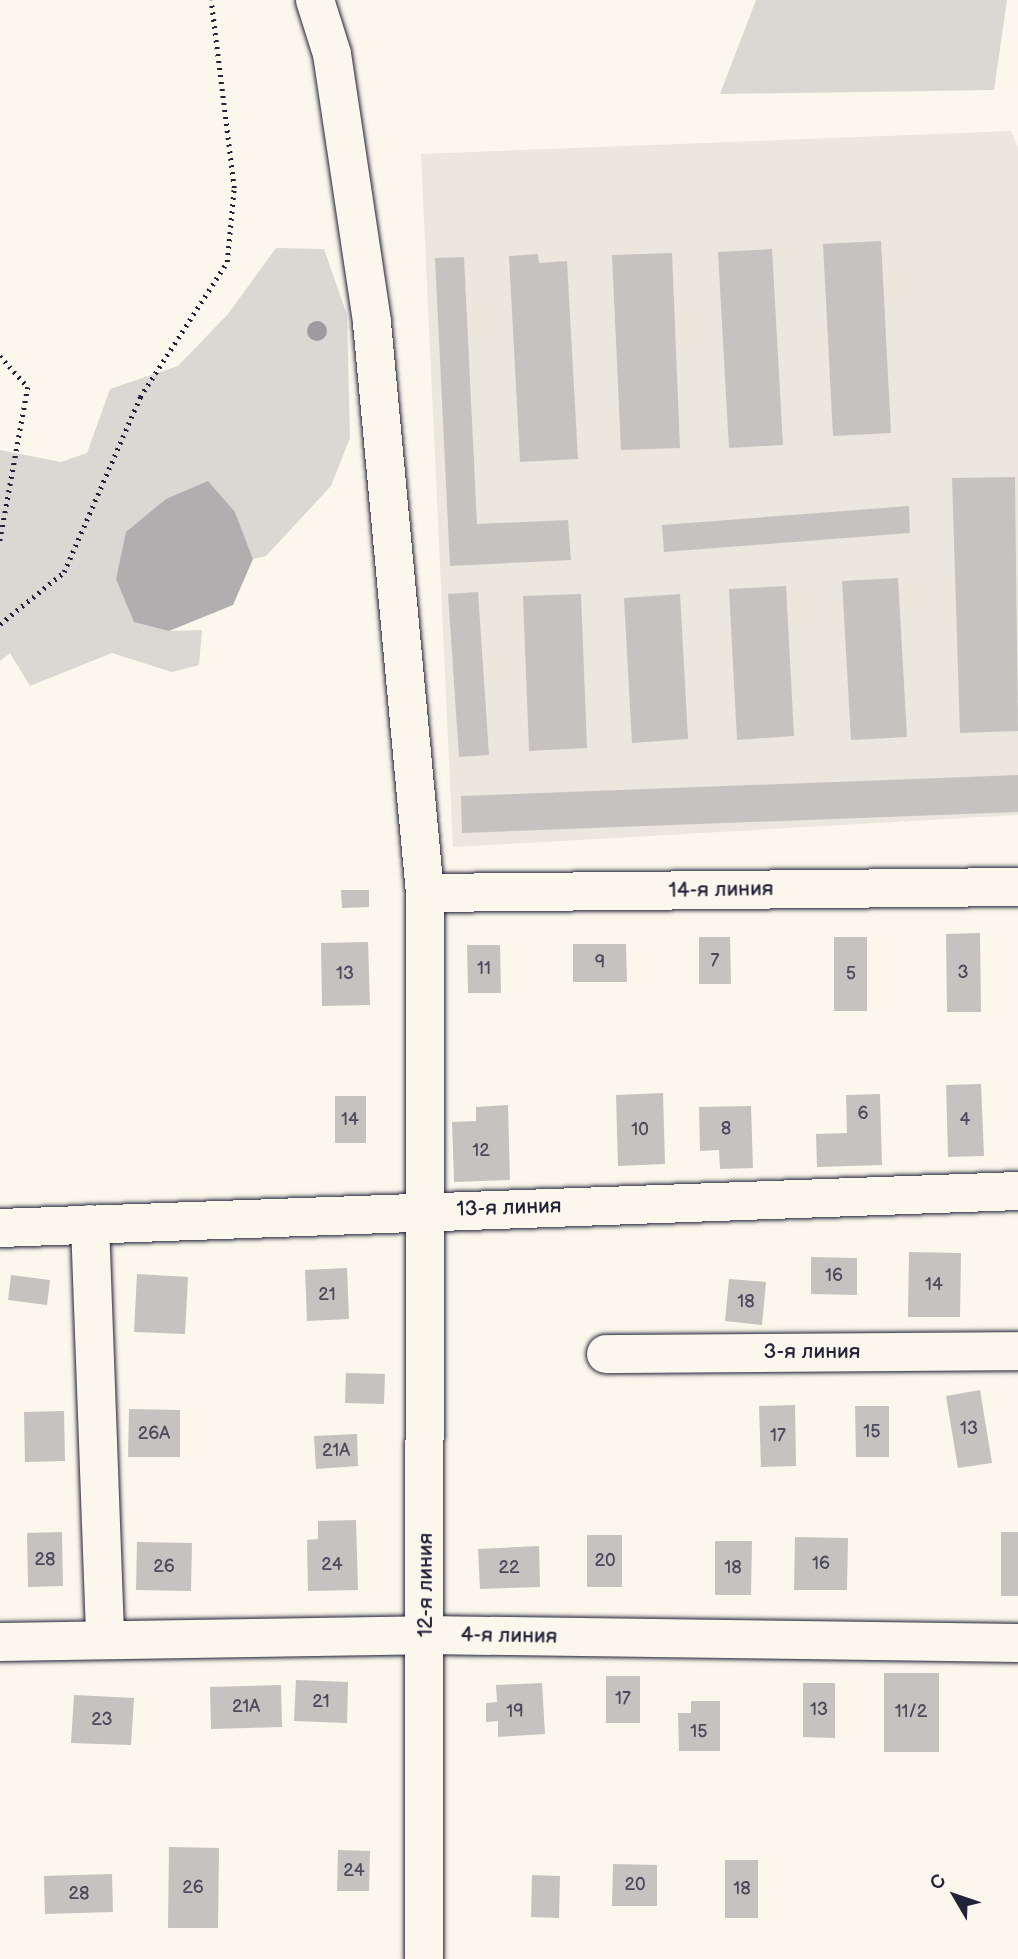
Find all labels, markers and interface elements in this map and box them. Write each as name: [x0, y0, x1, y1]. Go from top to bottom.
street label: 14-я линия: [668, 876, 774, 904]
house number: 7: [711, 950, 719, 972]
house number: 9: [595, 952, 605, 974]
house number: 11: [477, 958, 491, 980]
house number: 3: [957, 962, 969, 984]
house number: 13: [336, 963, 354, 985]
house number: 5: [846, 963, 856, 985]
house number: 6: [858, 1103, 868, 1125]
house number: 14: [341, 1109, 359, 1131]
house number: 4: [960, 1109, 970, 1131]
house number: 8: [721, 1118, 731, 1140]
house number: 10: [631, 1119, 649, 1141]
house number: 12: [472, 1140, 490, 1162]
street label: 13-я линия: [456, 1194, 562, 1222]
house number: 16: [825, 1265, 843, 1287]
house number: 14: [925, 1274, 943, 1296]
house number: 21: [318, 1284, 336, 1306]
house number: 18: [737, 1291, 755, 1313]
street label: 3-я линия: [764, 1339, 860, 1365]
house number: 13: [960, 1418, 978, 1440]
house number: 15: [863, 1421, 881, 1443]
house number: 26А: [138, 1423, 170, 1445]
house number: 17: [770, 1425, 786, 1447]
house number: 21А: [322, 1440, 350, 1462]
street label: 12-я линия: [413, 1533, 439, 1637]
house number: 28: [34, 1549, 56, 1571]
house number: 20: [594, 1550, 616, 1572]
house number: 16: [812, 1553, 830, 1575]
house number: 24: [321, 1554, 343, 1576]
house number: 26: [153, 1556, 175, 1578]
house number: 22: [498, 1557, 520, 1579]
house number: 18: [724, 1557, 742, 1579]
street label: 4-я линия: [460, 1623, 558, 1649]
house number: 17: [615, 1688, 631, 1710]
house number: 21: [312, 1691, 330, 1713]
house number: 21А: [232, 1696, 260, 1718]
house number: 13: [810, 1699, 828, 1721]
house number: 19: [506, 1701, 524, 1723]
house number: 11/2: [895, 1701, 927, 1723]
house number: 23: [91, 1709, 113, 1731]
house number: 15: [690, 1721, 708, 1743]
house number: 24: [343, 1860, 365, 1882]
north arrow: [920, 1861, 990, 1931]
text: С: [925, 1870, 951, 1895]
house number: 20: [624, 1874, 646, 1896]
house number: 26: [182, 1877, 204, 1899]
house number: 18: [733, 1878, 751, 1900]
house number: 28: [68, 1883, 90, 1905]

